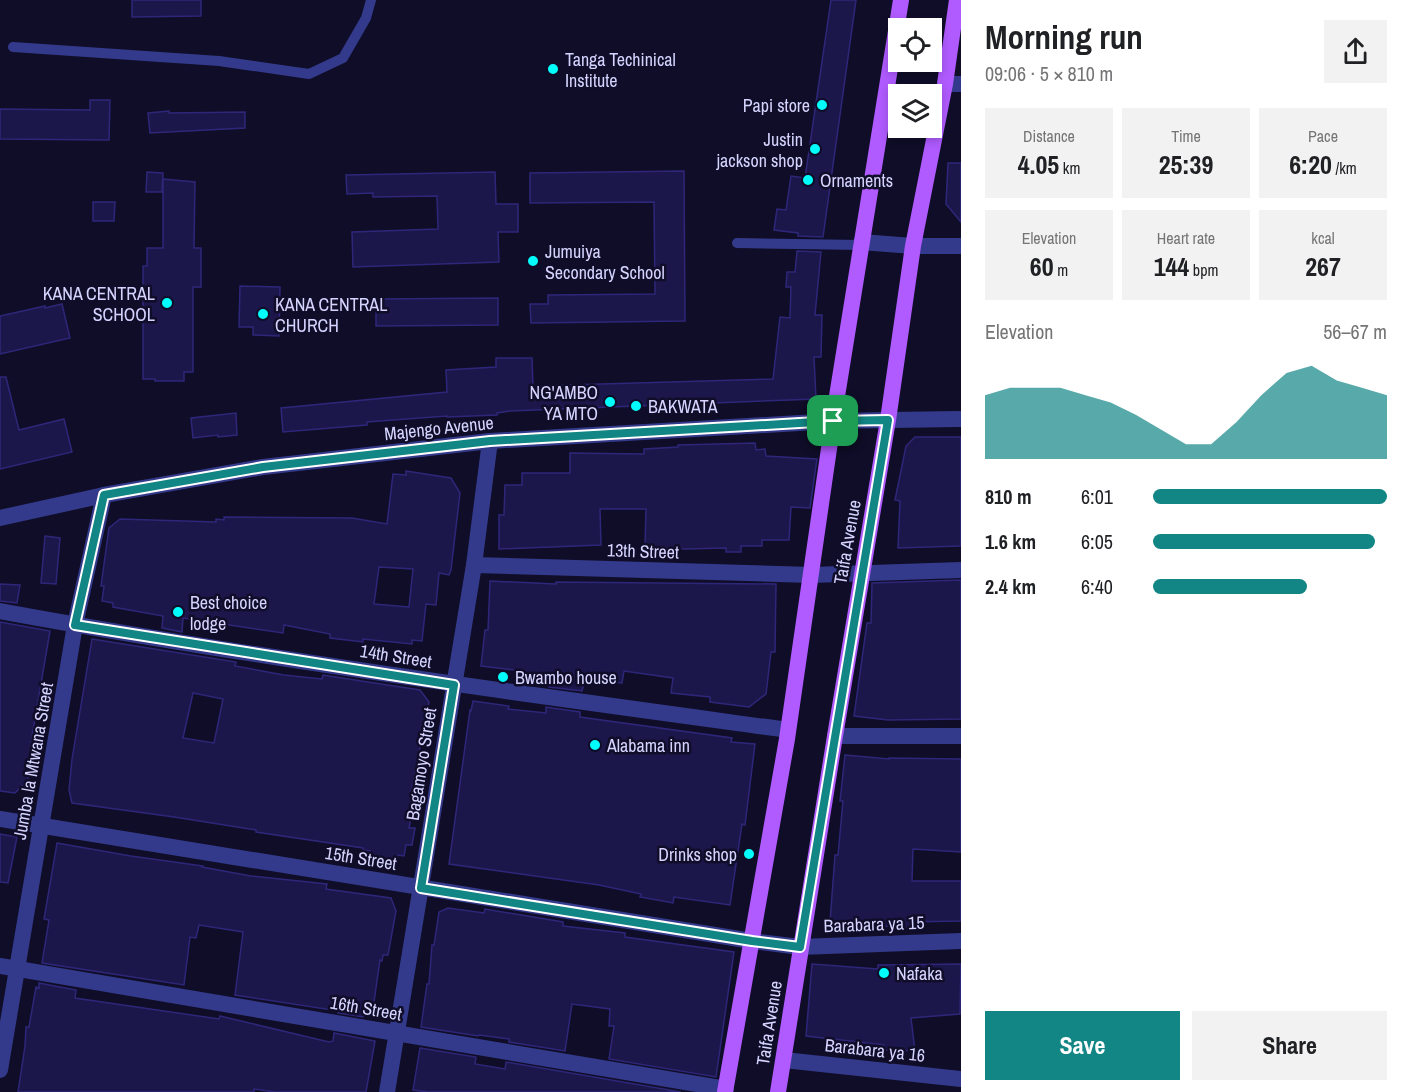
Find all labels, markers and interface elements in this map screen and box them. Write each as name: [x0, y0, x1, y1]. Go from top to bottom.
text: Morning run: [985, 15, 1143, 59]
map controls: [888, 18, 942, 138]
button: locate: [888, 18, 942, 72]
button: share: [1324, 20, 1387, 83]
place label: Tanga Techinical Institute: [565, 47, 676, 93]
text: 09:06 · 5 × 810 m: [985, 60, 1113, 87]
marker: Tanga Techinical Institute: [546, 62, 560, 76]
button: layers: [888, 84, 942, 138]
place label: Papi store: [743, 93, 810, 118]
marker: Papi store: [815, 98, 829, 112]
text: Distance: [1023, 125, 1075, 147]
text: Time: [1171, 125, 1201, 147]
text: Pace: [1308, 125, 1338, 147]
place label: Justin jackson shop: [716, 127, 803, 173]
marker: Justin jackson shop: [808, 142, 822, 156]
text: 4.05: [1018, 147, 1059, 182]
text: 25:39: [1159, 147, 1213, 182]
text: 6:20: [1289, 147, 1332, 182]
text: km: [1059, 157, 1080, 179]
text: /km: [1332, 157, 1357, 179]
place label: Ornaments: [820, 168, 893, 193]
marker: Ornaments: [801, 173, 815, 187]
text: Elevation: [1022, 227, 1076, 249]
text: Heart rate: [1157, 227, 1215, 249]
text: kcal: [1311, 227, 1335, 249]
place label: Jumuiya Secondary School: [545, 239, 665, 285]
text: 60: [1030, 249, 1054, 284]
text: 144: [1154, 249, 1189, 284]
text: 267: [1305, 249, 1341, 284]
marker: Jumuiya Secondary School: [526, 254, 540, 268]
text: m: [1054, 259, 1068, 281]
text: bpm: [1189, 259, 1218, 281]
place label: KANA CENTRAL SCHOOL: [43, 281, 155, 327]
place label: KANA CENTRAL CHURCH: [275, 292, 387, 338]
marker: KANA CENTRAL SCHOOL: [160, 296, 174, 310]
marker: KANA CENTRAL CHURCH: [256, 307, 270, 321]
text: Elevation: [985, 318, 1053, 345]
text: 56–67 m: [1323, 318, 1387, 345]
place label: NG'AMBO YA MTO: [530, 380, 598, 426]
place label: BAKWATA: [648, 394, 718, 419]
marker: NG'AMBO YA MTO: [603, 395, 617, 409]
pin: [807, 395, 858, 446]
marker: BAKWATA: [629, 399, 643, 413]
icon: arrive: [816, 404, 849, 437]
street label: Majengo Avenue: [383, 410, 495, 446]
text: 810 m: [985, 483, 1032, 510]
text: 6:01: [1081, 483, 1113, 510]
street label: Taifa Avenue: [827, 498, 867, 586]
text: 1.6 km: [985, 528, 1036, 555]
text: 6:05: [1081, 528, 1113, 555]
street label: 13th Street: [606, 537, 680, 565]
text: 2.4 km: [985, 573, 1036, 600]
text: 6:40: [1081, 573, 1113, 600]
place label: Best choice lodge: [190, 590, 267, 636]
marker: Best choice lodge: [171, 605, 185, 619]
street label: 14th Street: [358, 638, 434, 674]
place label: Bwambo house: [515, 665, 617, 690]
marker: Bwambo house: [496, 670, 510, 684]
street label: Jumba la Mtwana Street: [7, 680, 59, 842]
street label: Bagamoyo Street: [400, 706, 442, 822]
place label: Alabama inn: [606, 733, 690, 758]
marker: Alabama inn: [588, 738, 602, 752]
street label: 15th Street: [323, 840, 399, 876]
place label: Drinks shop: [658, 842, 737, 867]
marker: Drinks shop: [742, 847, 756, 861]
street label: Barabara ya 15: [823, 910, 925, 938]
place label: Nafaka: [896, 961, 943, 986]
marker: Nafaka: [877, 966, 891, 980]
street label: Taifa Avenue: [750, 979, 788, 1067]
street label: 16th Street: [328, 989, 404, 1027]
button: Save: [985, 1011, 1180, 1080]
button: Share: [1192, 1011, 1387, 1080]
street label: Barabara ya 16: [824, 1032, 926, 1068]

